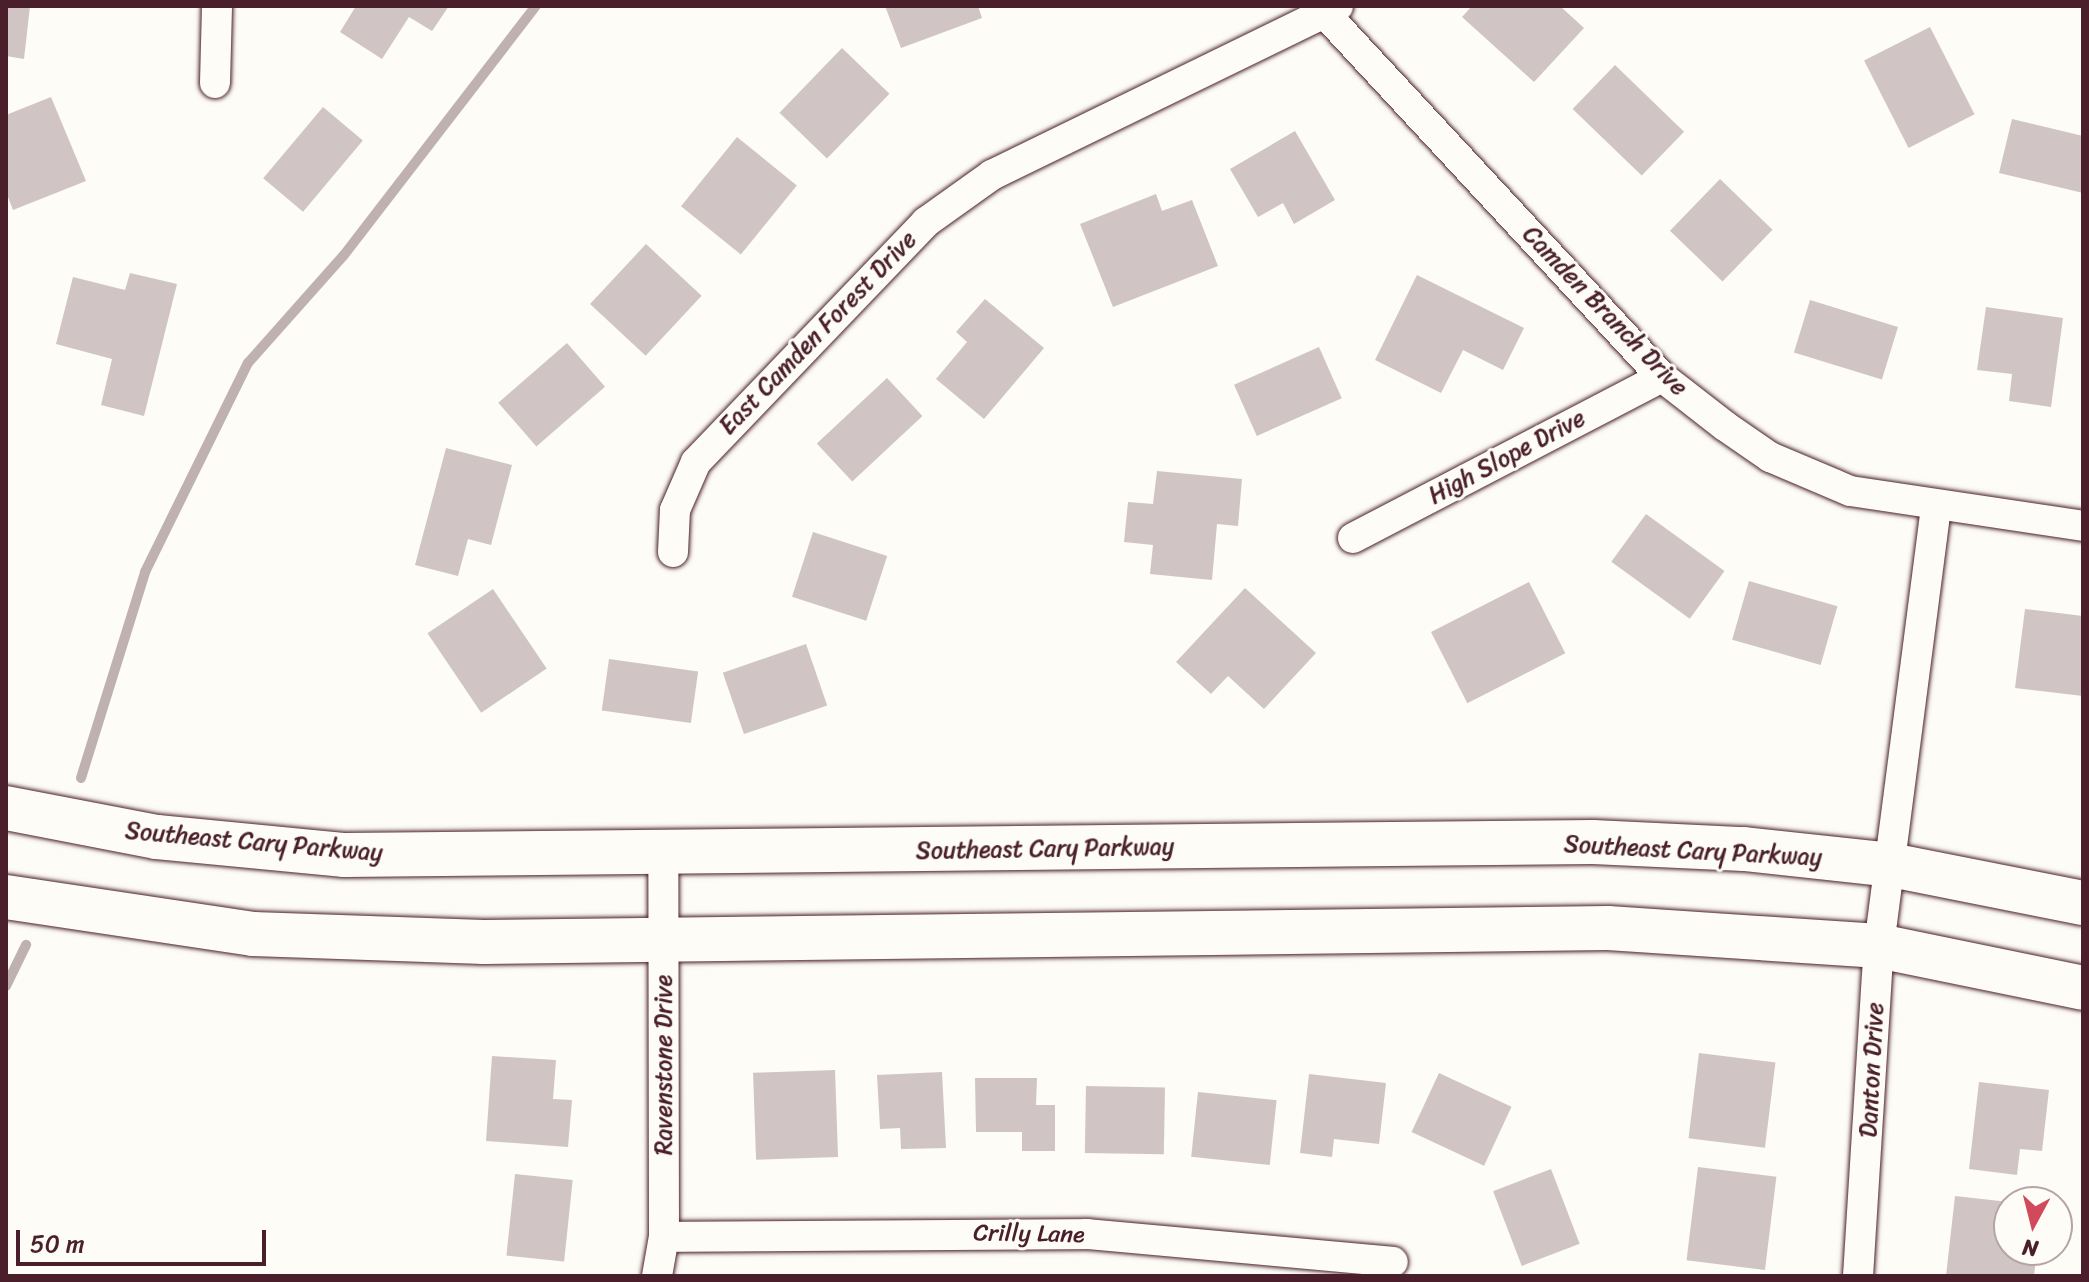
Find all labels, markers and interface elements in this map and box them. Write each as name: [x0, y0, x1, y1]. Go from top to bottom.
street label: Camden Branch Drive: [1517, 220, 1693, 402]
street label: East Camden Forest Drive: [713, 225, 923, 441]
street label: High Slope Drive: [1423, 403, 1591, 511]
street label: Southeast Cary Parkway: [124, 816, 384, 868]
street label: Southeast Cary Parkway: [1563, 830, 1823, 872]
street label: Southeast Cary Parkway: [915, 832, 1175, 866]
street label: Ravenstone Drive: [650, 974, 678, 1156]
street label: Danton Drive: [1854, 1002, 1890, 1138]
north arrow: [1993, 1186, 2073, 1266]
scale bar: [20, 1214, 270, 1264]
street label: Crilly Lane: [973, 1219, 1085, 1249]
text: 50 m: [30, 1223, 85, 1265]
text: N: [2020, 1228, 2040, 1269]

